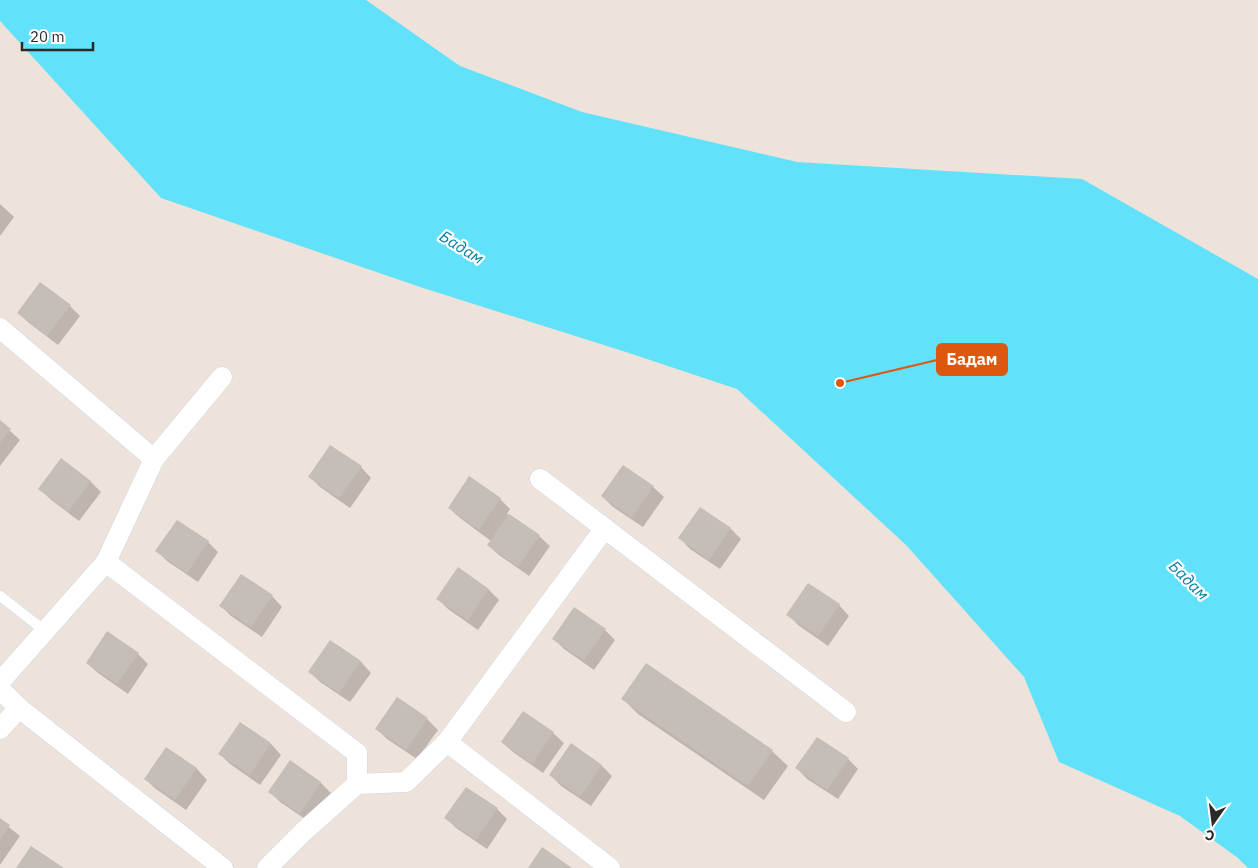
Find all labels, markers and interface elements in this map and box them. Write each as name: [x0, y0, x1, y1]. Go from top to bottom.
scale bar: [22, 20, 94, 52]
text: 20 m: [30, 27, 65, 46]
water label: Бадам: [436, 226, 488, 268]
callout: Бадам: [937, 344, 1007, 375]
text: Бадам: [947, 349, 997, 369]
water label: Бадам: [1165, 556, 1213, 604]
north arrow: [1188, 798, 1238, 848]
text: С: [1203, 826, 1216, 845]

